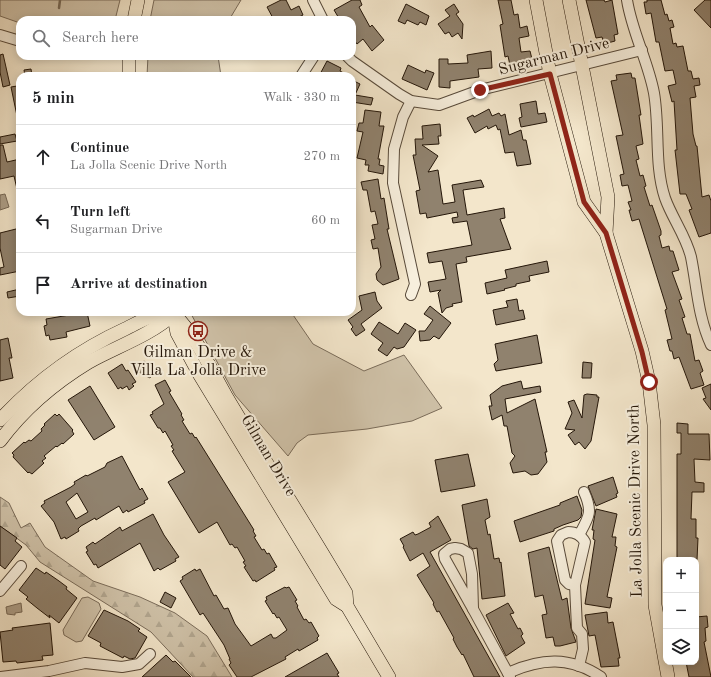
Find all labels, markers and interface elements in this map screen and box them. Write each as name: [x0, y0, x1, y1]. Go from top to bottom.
search box: [16, 16, 356, 60]
icon: search: [30, 27, 52, 49]
text: Search here: [62, 31, 139, 46]
street label: Sugarman Drive: [497, 35, 611, 79]
route end: [471, 81, 489, 99]
text: 5 min: [32, 90, 75, 107]
text: Walk · 330 m: [263, 91, 340, 104]
text: Continue: [70, 141, 129, 156]
icon: ahead: [32, 146, 54, 168]
text: 270 m: [303, 150, 340, 163]
text: La Jolla Scenic Drive North: [70, 159, 227, 172]
text: Turn left: [70, 205, 130, 220]
icon: left: [32, 210, 54, 232]
text: 60 m: [311, 214, 340, 227]
text: Sugarman Drive: [70, 223, 162, 236]
icon: arrive: [32, 274, 54, 296]
text: Arrive at destination: [70, 277, 208, 292]
bus stop icon: Gilman Drive & Villa La Jolla Drive: [187, 320, 209, 342]
place label: Gilman Drive & Villa La Jolla Drive: [130, 345, 266, 379]
route start: [640, 373, 658, 391]
street label: La Jolla Scenic Drive North: [626, 404, 646, 598]
street label: Gilman Drive: [237, 412, 299, 500]
map controls: [663, 557, 699, 665]
button: +: [663, 557, 699, 593]
button: −: [663, 593, 699, 629]
button: layers: [663, 629, 699, 665]

